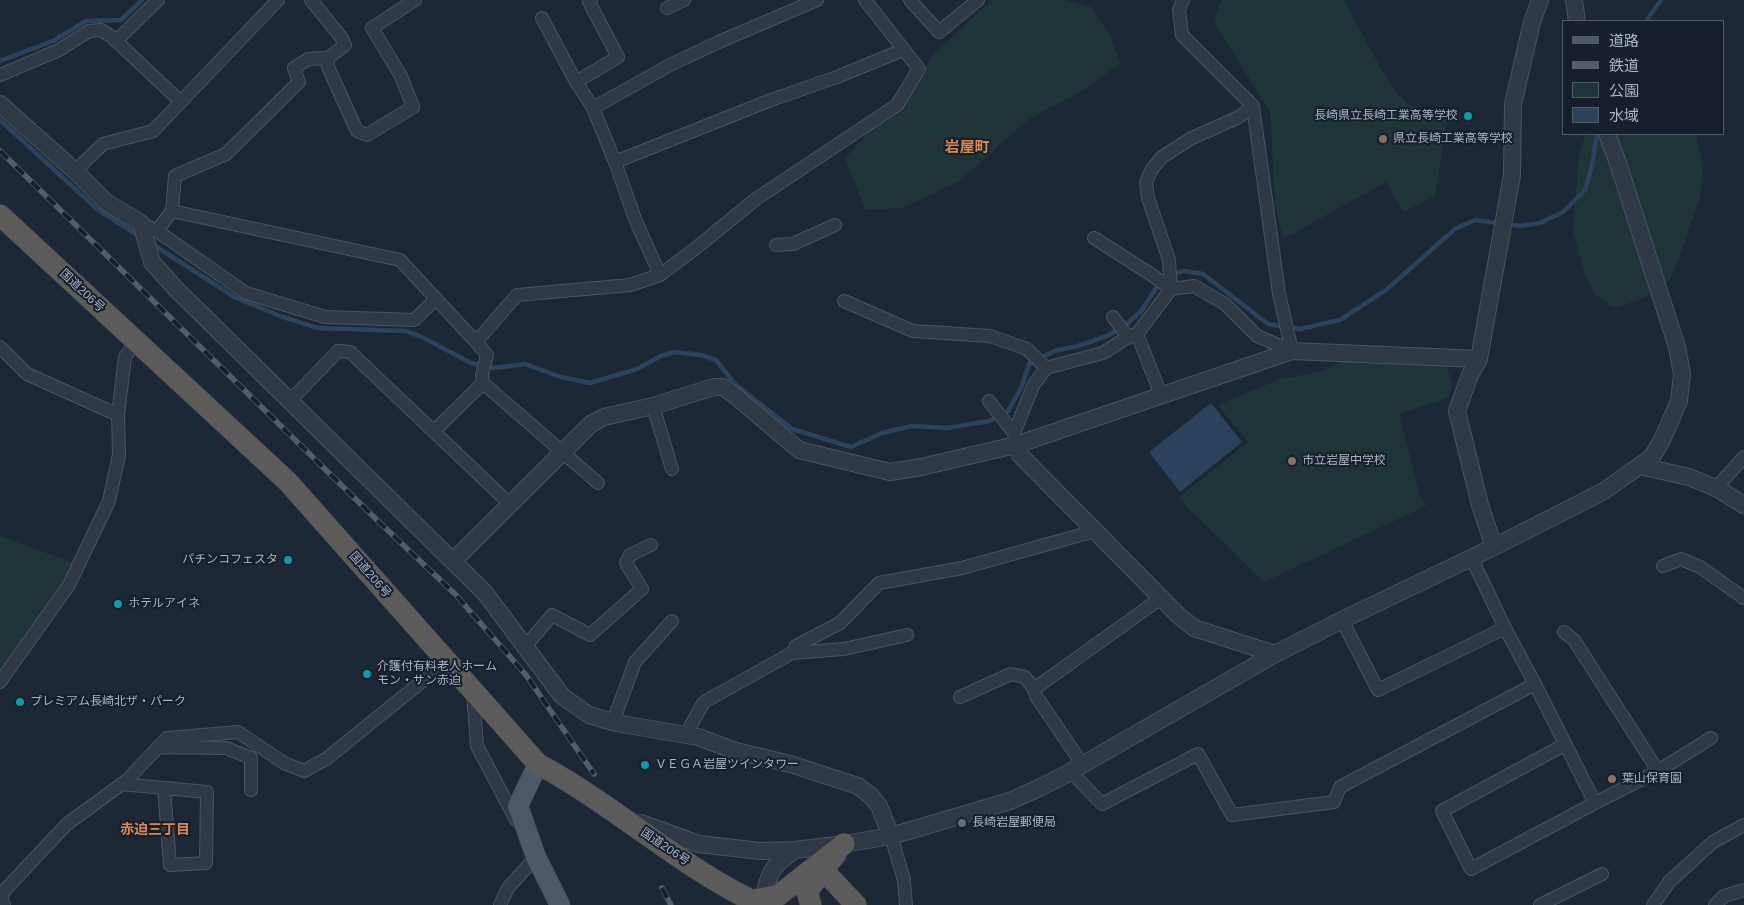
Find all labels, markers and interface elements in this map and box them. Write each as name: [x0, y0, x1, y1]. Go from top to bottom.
legend: [1562, 20, 1724, 135]
text: 道路: [1609, 32, 1639, 49]
text: 鉄道: [1609, 57, 1639, 74]
text: 公園: [1609, 82, 1639, 99]
text: 水域: [1609, 107, 1639, 124]
place label: 長崎県立長崎工業高等学校: [1314, 109, 1458, 123]
marker: 長崎県立長崎工業高等学校: [1462, 110, 1474, 122]
place label: 県立長崎工業高等学校: [1393, 132, 1513, 146]
marker: 県立長崎工業高等学校: [1377, 133, 1389, 145]
district label: 岩屋町: [945, 139, 989, 157]
street label: 国道206号: [57, 267, 107, 315]
place label: 市立岩屋中学校: [1302, 454, 1386, 468]
marker: 市立岩屋中学校: [1286, 455, 1298, 467]
street label: 国道206号: [346, 549, 394, 601]
place label: パチンコフェスタ: [182, 553, 278, 567]
marker: パチンコフェスタ: [282, 554, 294, 566]
place label: ホテルアイネ: [128, 597, 200, 611]
marker: ホテルアイネ: [112, 598, 124, 610]
place label: 介護付有料老人ホーム モン・サン赤迫: [377, 660, 497, 688]
marker: 介護付有料老人ホーム モン・サン赤迫: [361, 668, 373, 680]
place label: プレミアム長崎北ザ・パーク: [30, 695, 186, 709]
marker: プレミアム長崎北ザ・パーク: [14, 696, 26, 708]
place label: ＶＥＧＡ岩屋ツインタワー: [655, 758, 799, 772]
marker: ＶＥＧＡ岩屋ツインタワー: [639, 759, 651, 771]
place label: 葉山保育園: [1622, 772, 1682, 786]
marker: 葉山保育園: [1606, 773, 1618, 785]
place label: 長崎岩屋郵便局: [972, 816, 1056, 830]
marker: 長崎岩屋郵便局: [956, 817, 968, 829]
district label: 赤迫三丁目: [120, 822, 190, 838]
street label: 国道206号: [638, 825, 692, 869]

